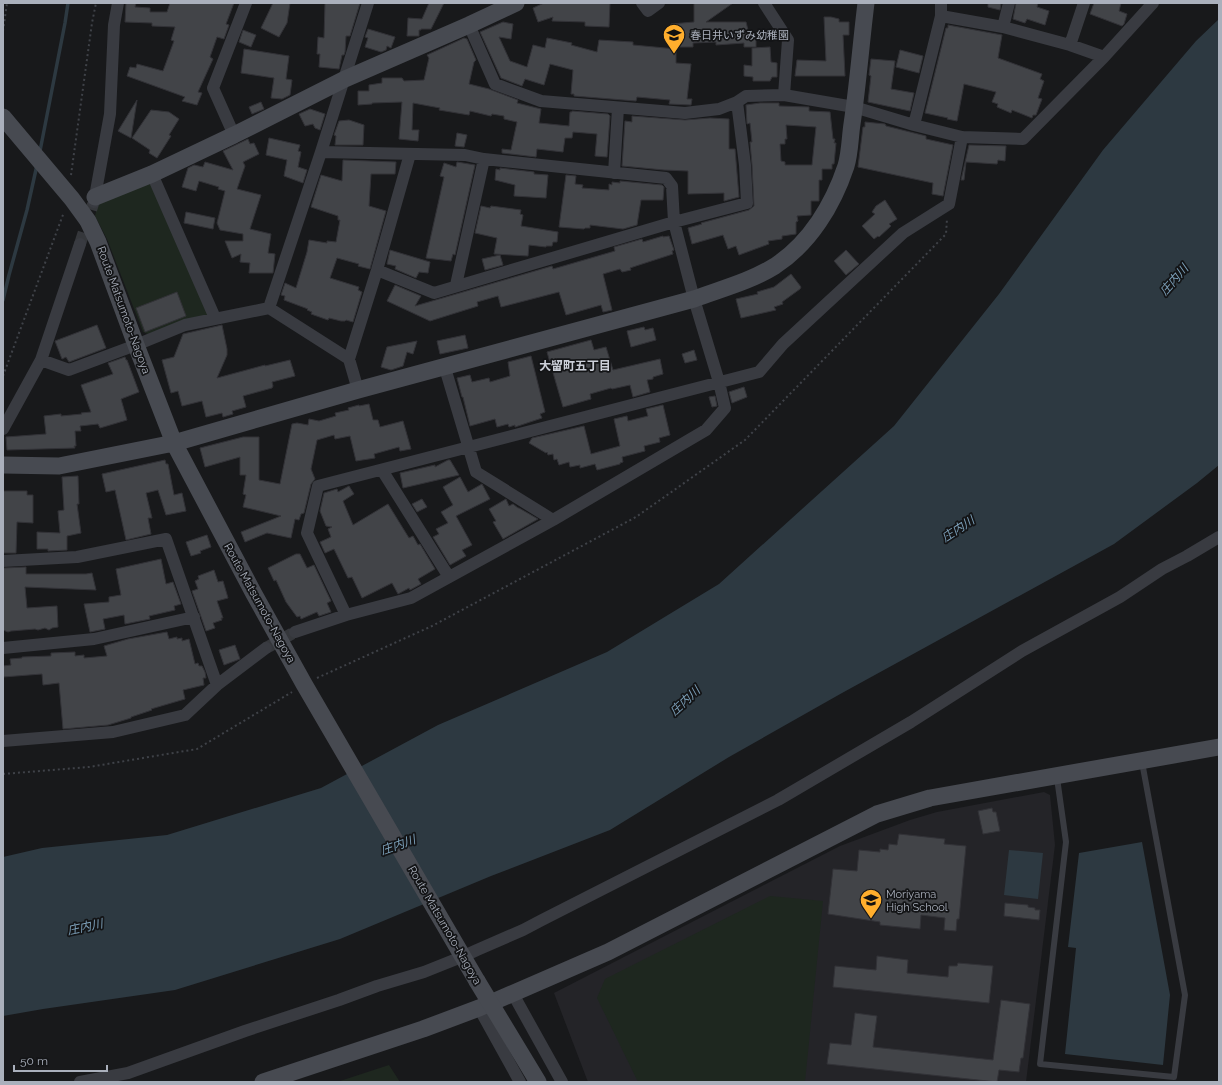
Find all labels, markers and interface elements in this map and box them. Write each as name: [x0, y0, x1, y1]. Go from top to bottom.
school or university icon: 春日井いずみ幼稚園: [661, 22, 687, 55]
place label: 春日井いずみ幼稚園: [690, 29, 789, 42]
street label: Route Matsumoto-Nagoya: [94, 245, 153, 376]
water label: 庄内川: [1157, 260, 1192, 298]
district label: 大留町五丁目: [539, 359, 611, 373]
water label: 庄内川: [939, 512, 979, 545]
street label: Route Matsumoto-Nagoya: [221, 541, 298, 665]
water label: 庄内川: [667, 682, 704, 718]
water label: 庄内川: [379, 832, 419, 857]
street label: Route Matsumoto-Nagoya: [405, 864, 484, 987]
school or university icon: Moriyama High School: [858, 887, 884, 920]
place label: Moriyama High School: [886, 888, 948, 914]
water label: 庄内川: [66, 916, 106, 938]
scale bar: [14, 1047, 107, 1073]
text: 50 m: [20, 1054, 48, 1068]

